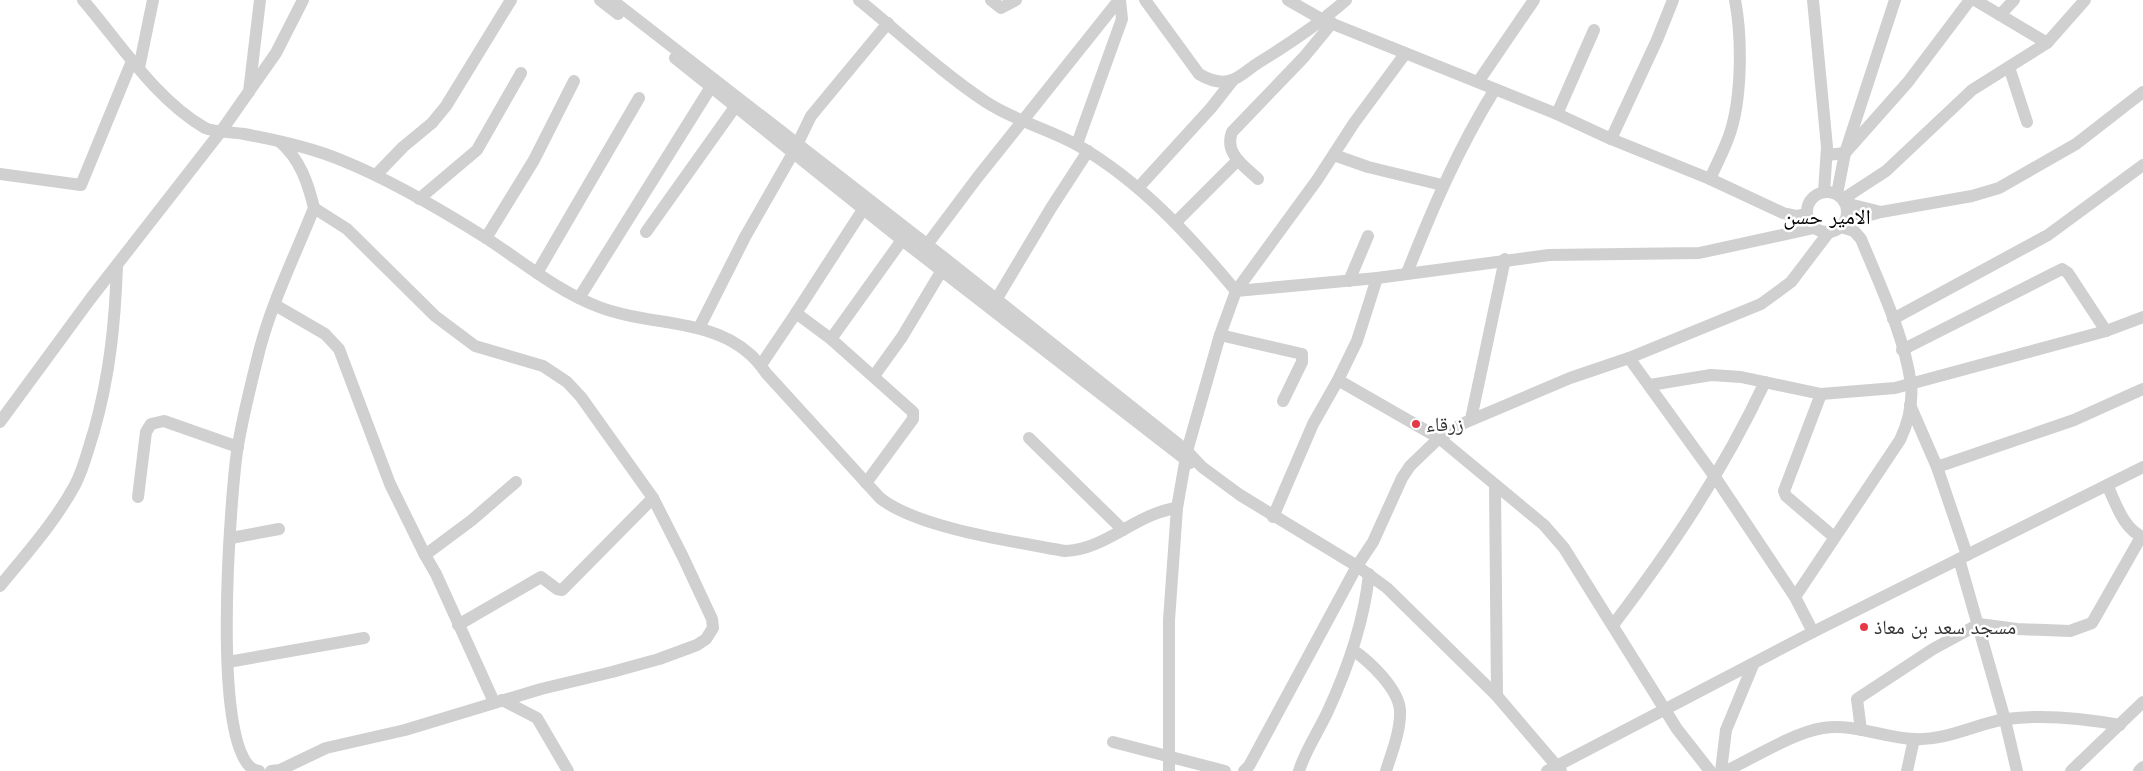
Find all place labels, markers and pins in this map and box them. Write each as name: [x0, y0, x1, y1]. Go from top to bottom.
place label: زرقاء: [1426, 410, 1464, 439]
marker: زرقاء: [1410, 418, 1422, 430]
place label: مسجد سعد بن معاذ: [1874, 613, 2016, 642]
marker: مسجد سعد بن معاذ: [1858, 621, 1870, 633]

